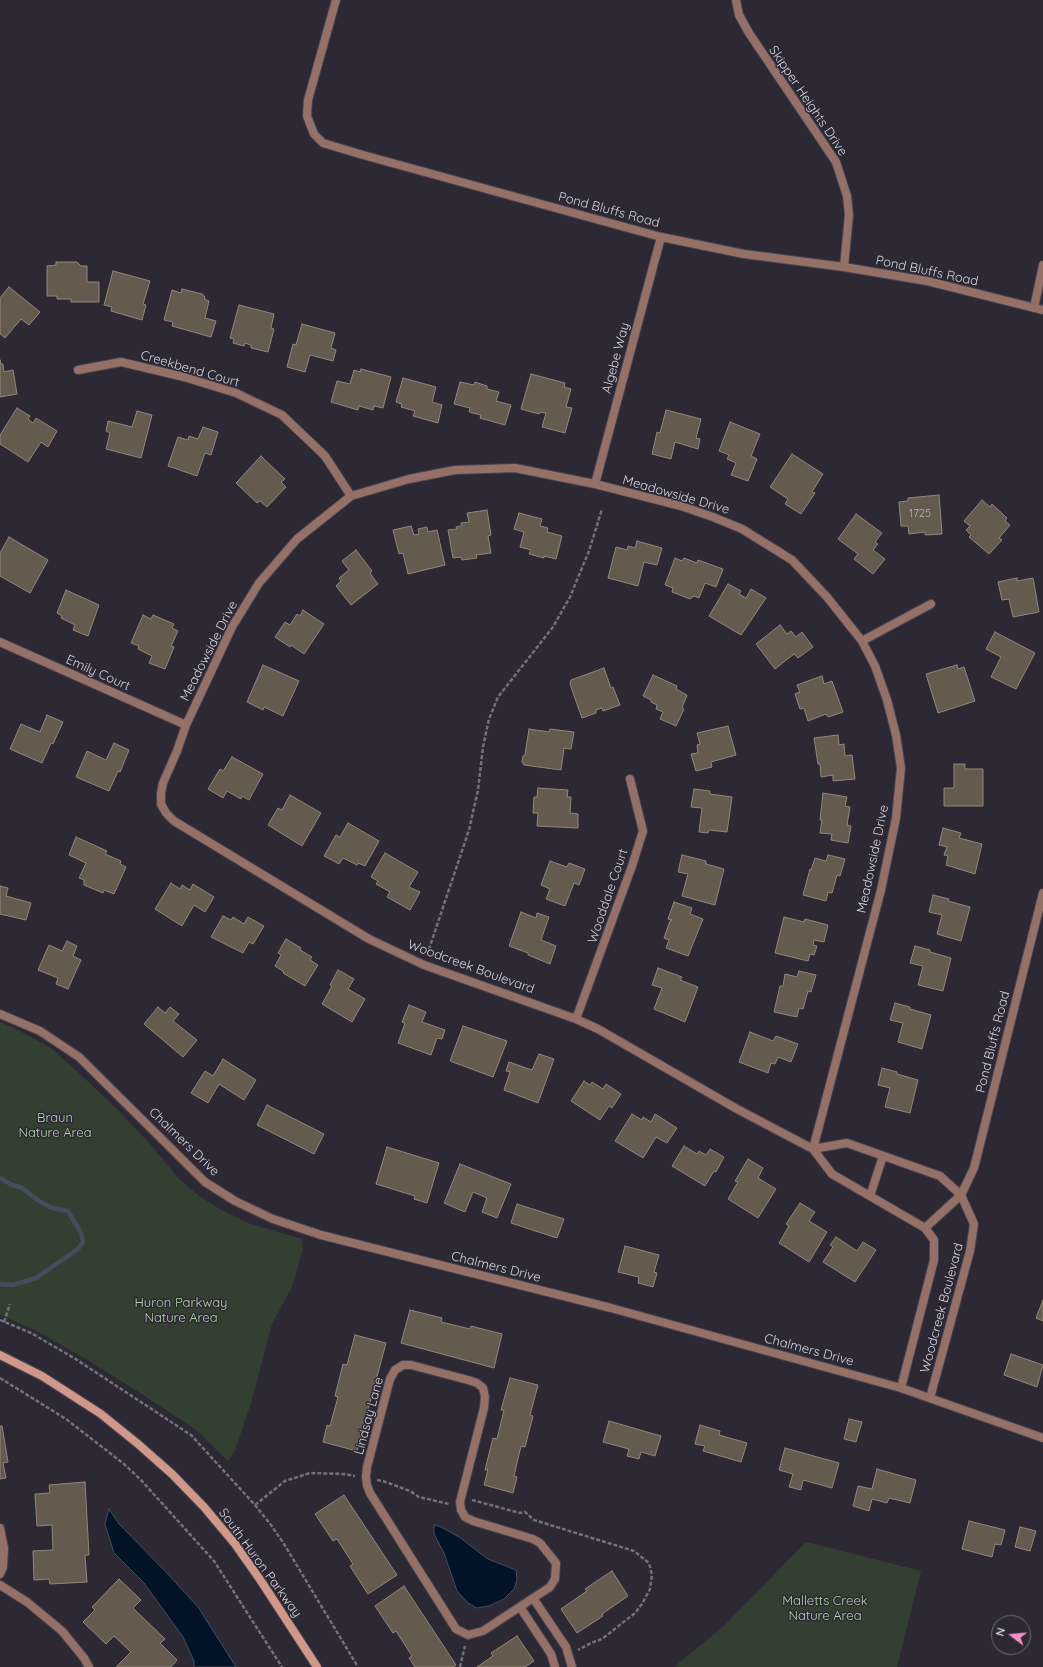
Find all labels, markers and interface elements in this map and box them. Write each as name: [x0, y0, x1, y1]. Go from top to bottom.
street label: Skipper Heights Drive: [765, 43, 851, 159]
street label: Pond Bluffs Road: [557, 189, 661, 231]
street label: Pond Bluffs Road: [874, 253, 980, 289]
street label: Algebe Way: [599, 321, 633, 395]
street label: Creekbend Court: [139, 347, 241, 391]
street label: Meadowside Drive: [621, 472, 731, 518]
house number: 1725: [909, 507, 931, 521]
street label: Meadowside Drive: [177, 598, 241, 704]
street label: Emily Court: [63, 652, 133, 694]
street label: Meadowside Drive: [854, 803, 892, 915]
street label: Wooddale Court: [585, 847, 631, 945]
street label: Woodcreek Boulevard: [405, 937, 537, 997]
street label: Pond Bluffs Road: [973, 989, 1013, 1095]
street label: Chalmers Drive: [146, 1104, 222, 1180]
park label: Braun Nature Area: [18, 1110, 92, 1141]
street label: Woodcreek Boulevard: [917, 1241, 967, 1375]
street label: Chalmers Drive: [450, 1248, 542, 1286]
park label: Huron Parkway Nature Area: [134, 1295, 228, 1326]
street label: Chalmers Drive: [763, 1331, 855, 1369]
street label: Lindsay Lane: [351, 1375, 387, 1457]
street label: South Huron Parkway: [215, 1505, 305, 1621]
park label: Malletts Creek Nature Area: [782, 1593, 868, 1624]
north arrow: [991, 1615, 1031, 1655]
text: N: [993, 1626, 1008, 1638]

